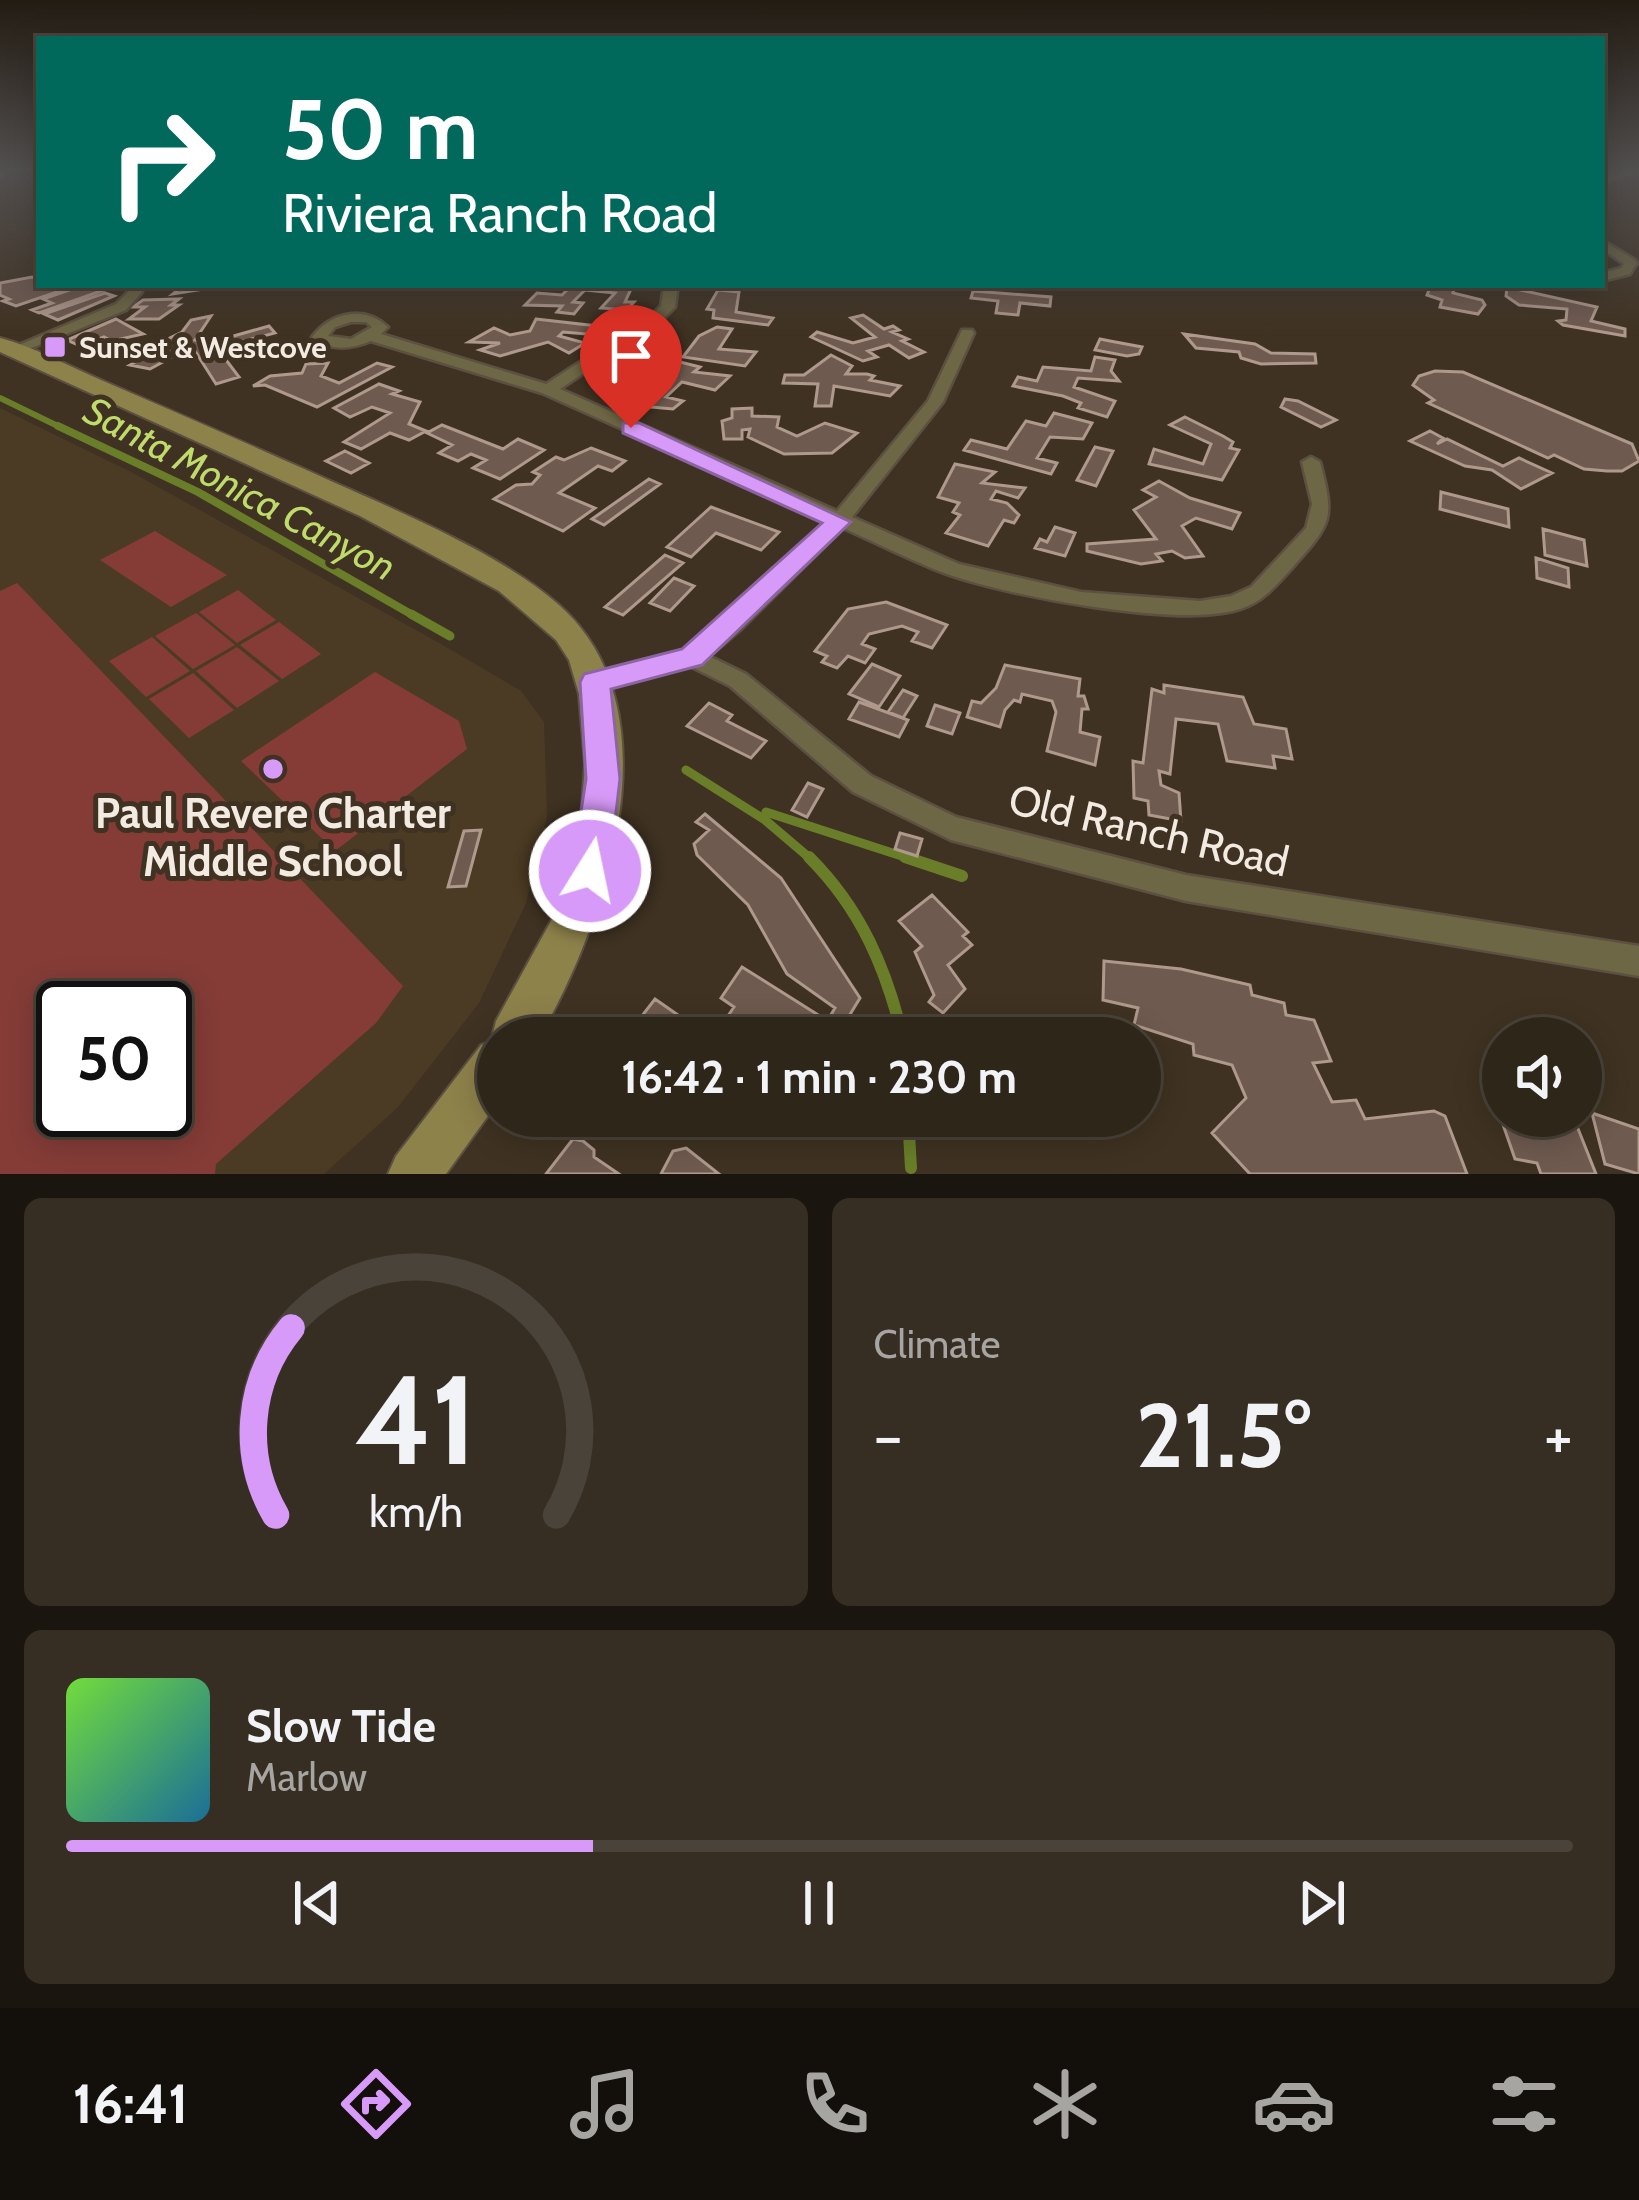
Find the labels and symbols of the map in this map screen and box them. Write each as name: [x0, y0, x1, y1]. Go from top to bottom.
pin: [580, 305, 682, 428]
place label: Sunset & Westcove: [79, 329, 327, 366]
marker: Sunset & Westcove: [42, 334, 68, 360]
water label: Santa Monica Canyon: [76, 386, 404, 590]
marker: Paul Revere Charter Middle School: [260, 756, 286, 782]
street label: Old Ranch Road: [1004, 773, 1294, 887]
place label: Paul Revere Charter Middle School: [95, 787, 451, 887]
position arrow: [527, 808, 653, 934]
speed limit sign: 50: [36, 981, 192, 1137]

